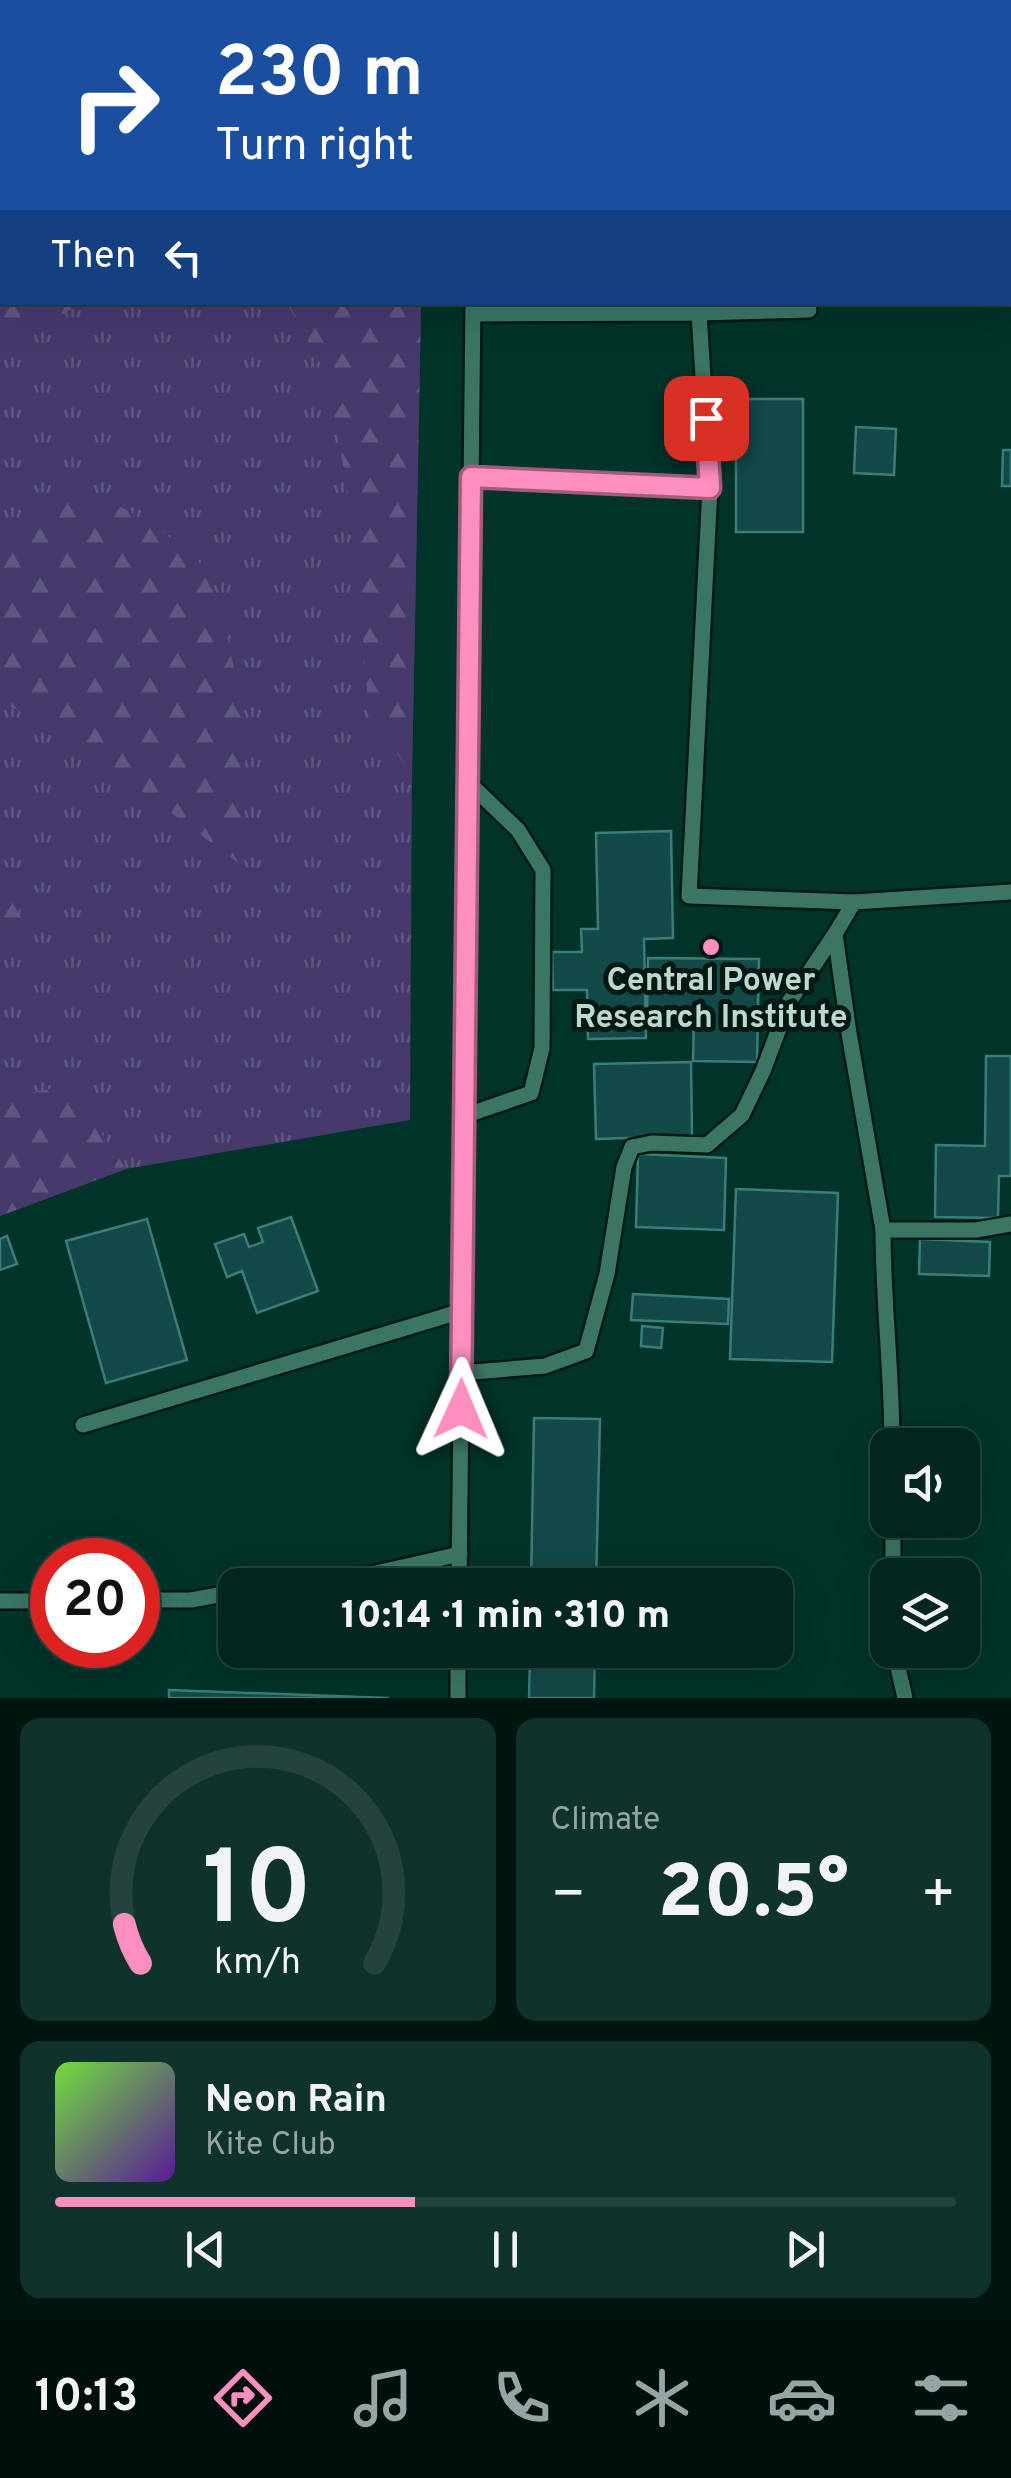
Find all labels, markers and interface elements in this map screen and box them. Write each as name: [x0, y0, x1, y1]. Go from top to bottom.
text: 230 m: [215, 32, 424, 121]
icon: right: [50, 40, 180, 170]
text: Turn right: [215, 119, 414, 176]
icon: left: [156, 230, 211, 285]
text: Then: [50, 233, 136, 282]
pin: [664, 376, 749, 461]
icon: arrive: [679, 391, 734, 446]
marker: Central Power Research Institute: [700, 936, 722, 958]
place label: Central Power Research Institute: [574, 962, 848, 1039]
position arrow: [409, 1357, 513, 1461]
map controls: [870, 1428, 980, 1668]
button: sound: [870, 1428, 980, 1538]
speed limit sign: 20: [30, 1538, 160, 1668]
button: layers: [870, 1558, 980, 1668]
text: 10:14 · 1 min · 310 m: [341, 1593, 670, 1642]
text: Climate: [551, 1801, 660, 1841]
text: 10: [203, 1829, 313, 1961]
text: 20.5°: [658, 1849, 849, 1944]
text: −: [551, 1862, 586, 1932]
text: +: [921, 1862, 956, 1932]
text: km/h: [214, 1941, 301, 1987]
text: Neon Rain: [205, 2077, 387, 2126]
text: Kite Club: [205, 2126, 336, 2166]
icon: previous: [178, 2222, 233, 2277]
icon: pause: [478, 2222, 533, 2277]
icon: next: [778, 2222, 833, 2277]
icon: directions: [208, 2363, 278, 2433]
icon: music: [348, 2363, 418, 2433]
icon: phone: [487, 2363, 557, 2433]
icon: climate: [627, 2363, 697, 2433]
icon: car: [767, 2363, 837, 2433]
icon: filters: [906, 2363, 976, 2433]
text: 10:13: [35, 2370, 138, 2427]

